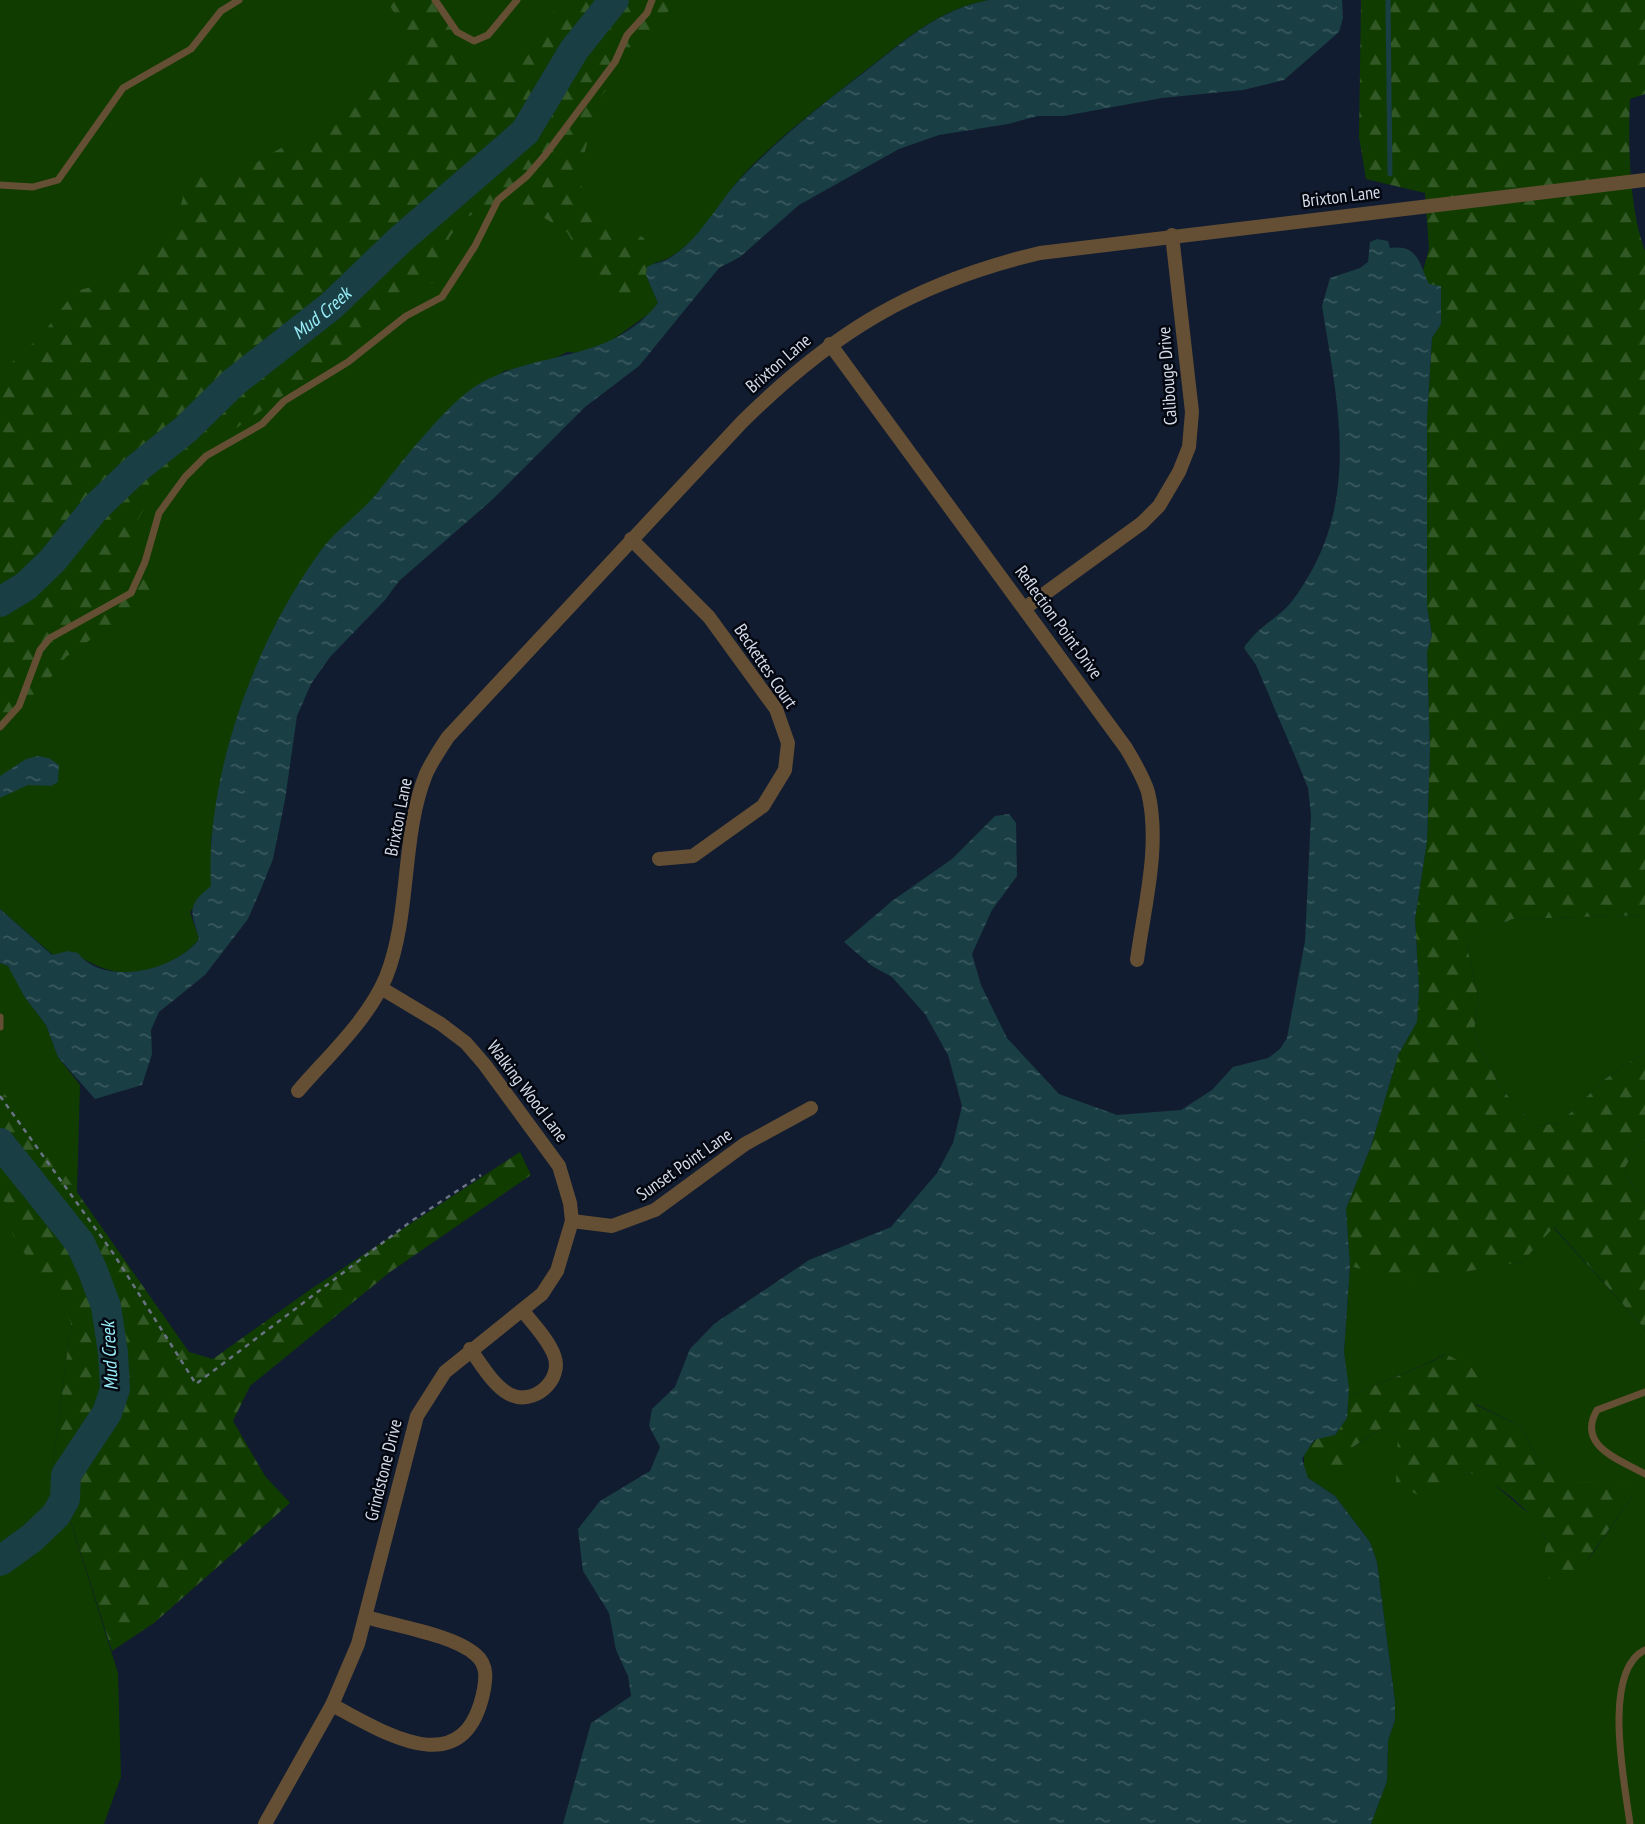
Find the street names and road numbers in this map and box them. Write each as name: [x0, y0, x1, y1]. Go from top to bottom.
street label: Brixton Lane: [1300, 180, 1382, 212]
street label: Calibouge Drive: [1152, 326, 1182, 426]
street label: Brixton Lane: [741, 328, 815, 398]
street label: Reflection Point Drive: [1010, 561, 1108, 683]
street label: Beckettes Court: [729, 619, 803, 713]
street label: Brixton Lane: [379, 776, 417, 858]
street label: Walking Wood Lane: [482, 1036, 574, 1146]
street label: Sunset Point Lane: [632, 1123, 736, 1205]
street label: Grindstone Drive: [359, 1417, 407, 1523]

